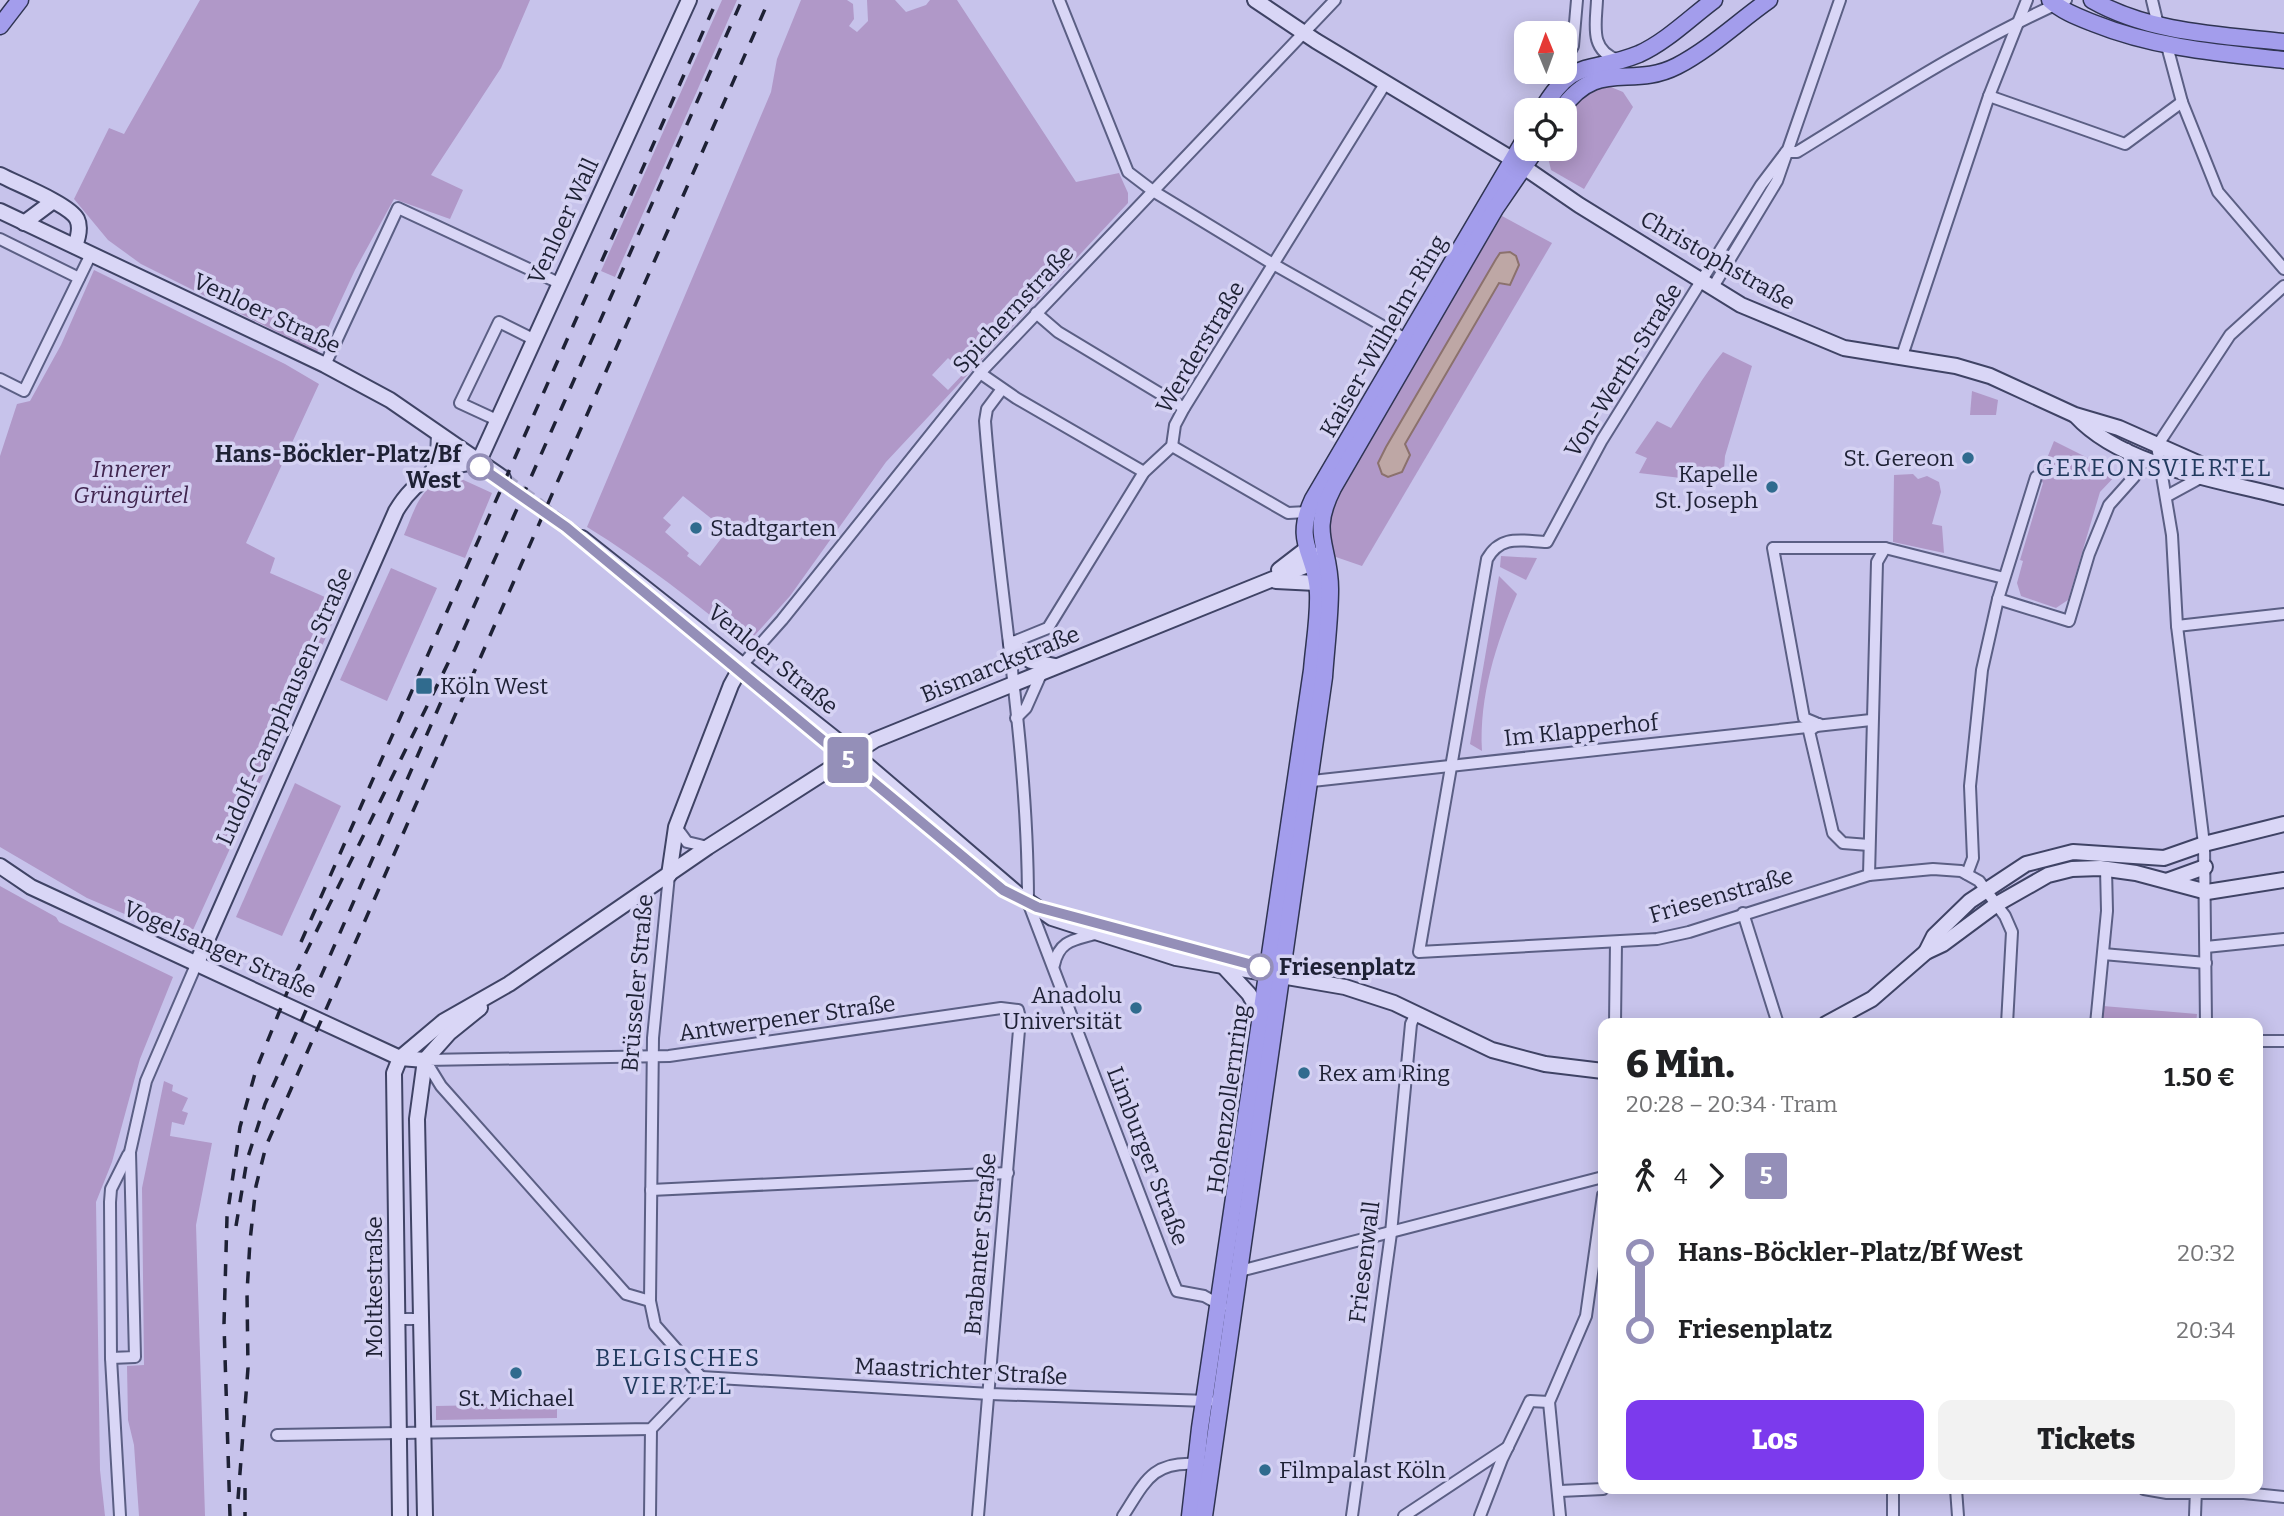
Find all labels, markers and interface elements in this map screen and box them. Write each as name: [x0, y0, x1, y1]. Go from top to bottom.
north arrow: [1514, 21, 1577, 84]
map controls: [1514, 21, 1577, 161]
button: locate: [1514, 98, 1577, 161]
street label: Venloer Wall: [522, 153, 605, 289]
street label: Christophstraße: [1636, 204, 1800, 316]
street label: Kaiser-Wilhelm-Ring: [1314, 230, 1452, 442]
street label: Spichernstraße: [947, 239, 1079, 379]
street label: Venloer Straße: [189, 267, 345, 359]
street label: Werderstraße: [1150, 276, 1250, 418]
street label: Von-Werth-Straße: [1558, 278, 1688, 462]
place label: Hans-Böckler-Platz/Bf West: [215, 440, 462, 494]
place label: St. Gereon: [1843, 444, 1954, 472]
marker: St. Gereon: [1960, 450, 1976, 466]
marker: Hans-Böckler-Platz/Bf West: [467, 454, 493, 480]
district label: GEREONSVIERTEL: [2036, 454, 2272, 482]
park label: Innerer Grüngürtel: [73, 455, 189, 509]
place label: Kapelle St. Joseph: [1655, 460, 1758, 514]
marker: Kapelle St. Joseph: [1764, 479, 1780, 495]
place label: Stadtgarten: [710, 514, 837, 542]
marker: Stadtgarten: [688, 520, 704, 536]
street label: Ludolf-Camphausen-Straße: [210, 563, 358, 849]
street label: Venloer Straße: [702, 598, 844, 720]
street label: Bismarckstraße: [917, 619, 1083, 709]
place label: Köln West: [440, 672, 548, 700]
marker: Köln West: [414, 676, 434, 696]
street label: Im Klapperhof: [1502, 708, 1662, 752]
line badge: 5: [825, 737, 871, 783]
text: 5: [841, 746, 855, 774]
street label: Friesenstraße: [1646, 861, 1796, 929]
street label: Brüsseler Straße: [615, 893, 659, 1073]
street label: Vogelsanger Straße: [119, 894, 321, 1004]
place label: Friesenplatz: [1279, 953, 1416, 981]
marker: Friesenplatz: [1247, 954, 1273, 980]
place label: Anadolu Universität: [1003, 981, 1122, 1035]
street label: Antwerpener Straße: [677, 989, 897, 1047]
marker: Anadolu Universität: [1128, 1000, 1144, 1016]
street label: Hohenzollernring: [1201, 1002, 1255, 1196]
text: 6 Min.: [1626, 1041, 1735, 1087]
place label: Rex am Ring: [1318, 1059, 1450, 1087]
text: 1.50 €: [2164, 1062, 2235, 1093]
street label: Limburger Straße: [1101, 1063, 1195, 1249]
marker: Rex am Ring: [1296, 1065, 1312, 1081]
text: 20:28 – 20:34 · Tram: [1626, 1090, 1837, 1118]
street label: Brabanter Straße: [958, 1151, 1002, 1337]
icon: walk: [1626, 1157, 1664, 1195]
icon: forward: [1697, 1157, 1735, 1195]
text: 4: [1674, 1162, 1687, 1190]
text: 5: [1759, 1162, 1773, 1190]
street label: Friesenwall: [1343, 1199, 1385, 1325]
street label: Moltkestraße: [360, 1216, 388, 1358]
text: Hans-Böckler-Platz/Bf West: [1678, 1237, 2023, 1268]
text: 20:32: [2177, 1239, 2235, 1267]
text: Friesenplatz: [1678, 1314, 1832, 1345]
text: 20:34: [2176, 1316, 2235, 1344]
district label: BELGISCHES VIERTEL: [595, 1344, 761, 1400]
street label: Maastrichter Straße: [854, 1351, 1068, 1391]
marker: St. Michael: [508, 1365, 524, 1381]
place label: St. Michael: [458, 1384, 574, 1412]
button: Los: [1626, 1400, 1924, 1480]
button: Tickets: [1938, 1400, 2235, 1480]
place label: Filmpalast Köln: [1279, 1456, 1446, 1484]
marker: Filmpalast Köln: [1257, 1462, 1273, 1478]

